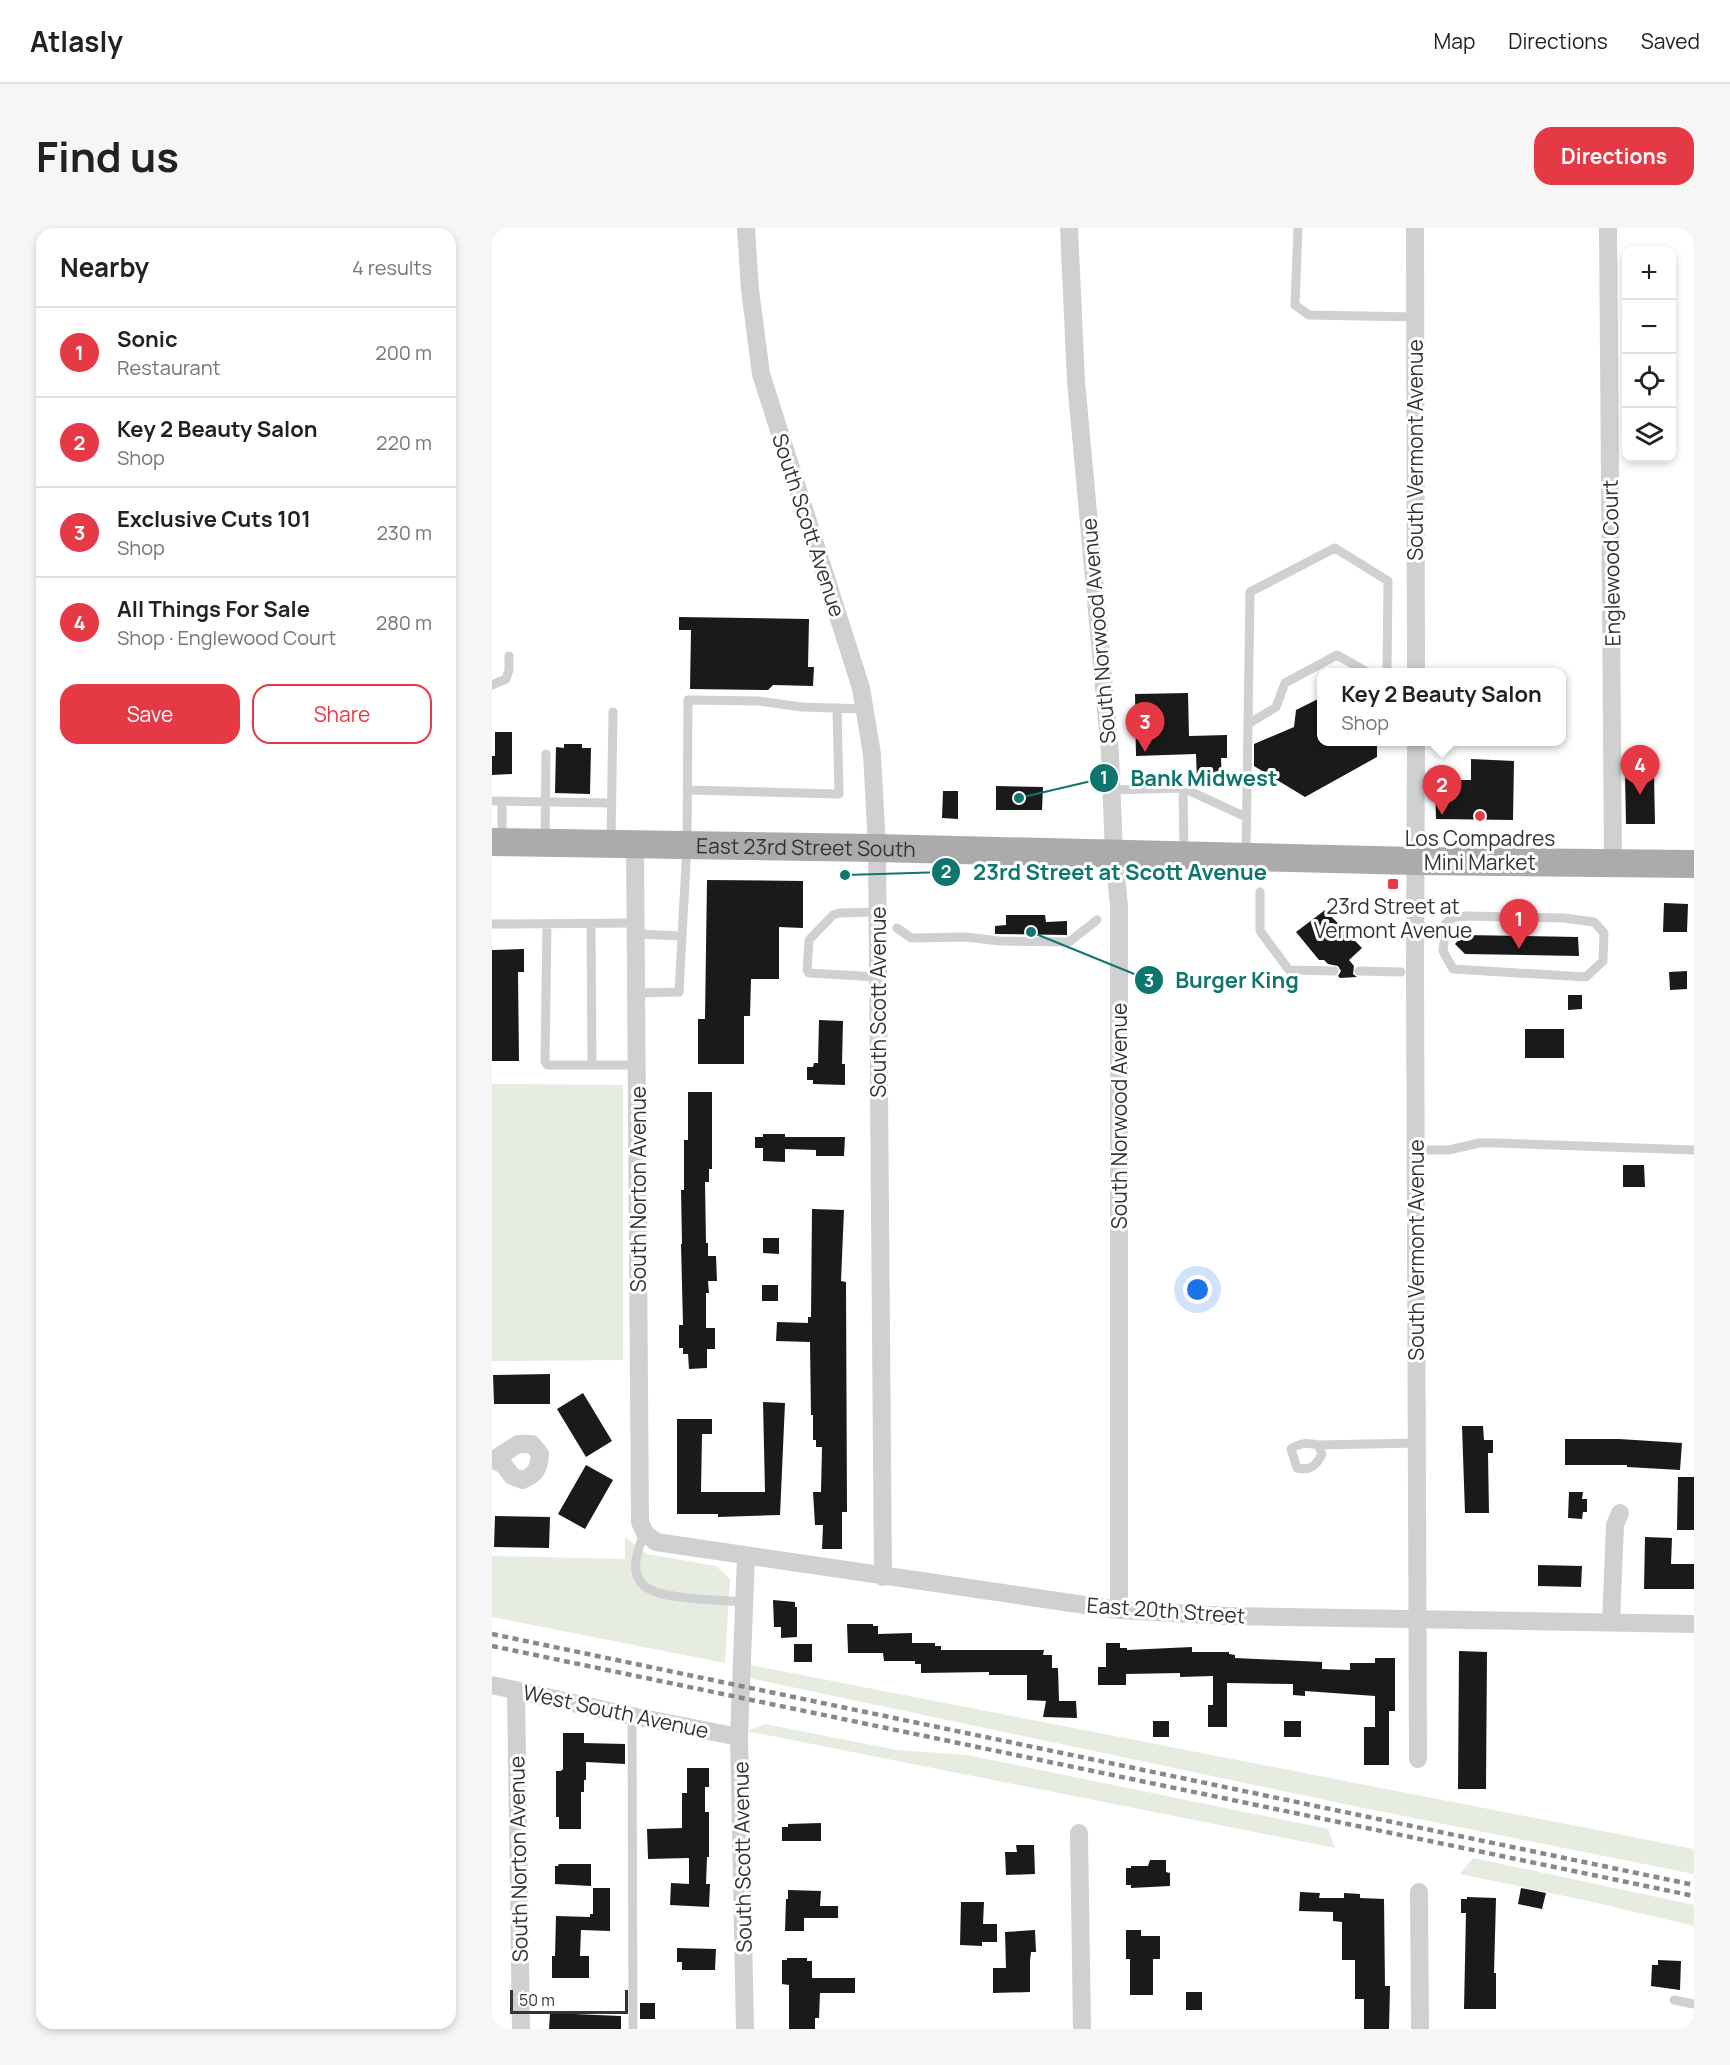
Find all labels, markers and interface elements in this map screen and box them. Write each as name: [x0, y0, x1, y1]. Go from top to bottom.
text: Atlasly: [30, 22, 123, 60]
text: Map: [1434, 27, 1475, 55]
text: Directions: [1508, 27, 1608, 55]
text: Saved: [1641, 27, 1700, 55]
text: Find us: [36, 127, 179, 185]
button: Directions: [1534, 127, 1694, 185]
map controls: [1622, 246, 1676, 462]
button: +: [1622, 246, 1676, 300]
text: Nearby: [60, 249, 149, 285]
text: 4 results: [352, 254, 432, 281]
button: −: [1622, 300, 1676, 354]
text: Sonic: [117, 324, 178, 354]
text: 1: [75, 339, 84, 366]
text: 200 m: [375, 339, 432, 366]
street label: South Vermont Avenue: [1401, 339, 1429, 561]
text: Restaurant: [117, 354, 221, 381]
button: locate: [1622, 354, 1676, 408]
button: layers: [1622, 408, 1676, 462]
text: Key 2 Beauty Salon: [117, 414, 318, 444]
text: 2: [74, 429, 85, 456]
text: 220 m: [376, 429, 432, 456]
street label: South Scott Avenue: [766, 430, 852, 620]
text: Shop: [117, 444, 165, 471]
street label: Englewood Court: [1596, 479, 1626, 647]
text: Exclusive Cuts 101: [117, 504, 311, 534]
street label: South Norwood Avenue: [1074, 517, 1122, 745]
text: 3: [74, 519, 85, 546]
text: 230 m: [376, 519, 432, 546]
text: Shop: [117, 534, 165, 561]
text: All Things For Sale: [117, 594, 310, 624]
text: 4: [73, 609, 86, 636]
text: 280 m: [376, 609, 432, 636]
text: Shop · Englewood Court: [117, 624, 336, 651]
popup: [1317, 668, 1566, 746]
text: Key 2 Beauty Salon: [1341, 679, 1542, 709]
button: Save: [60, 684, 240, 744]
button: Share: [252, 684, 432, 744]
pin: 3: [1126, 702, 1164, 752]
text: Shop: [1341, 709, 1389, 736]
pin: 4: [1620, 746, 1660, 795]
callout: Bank Midwest: [1089, 758, 1290, 798]
text: Bank Midwest: [1130, 763, 1278, 793]
text: 1: [1100, 765, 1108, 789]
pin: 2: [1422, 766, 1462, 815]
marker: Los Compadres Mini Market: [1473, 809, 1487, 823]
place label: Los Compadres Mini Market: [1405, 824, 1555, 876]
street label: East 23rd Street South: [696, 831, 916, 863]
callout: 23rd Street at Scott Avenue: [931, 852, 1278, 892]
text: 23rd Street at Scott Avenue: [973, 857, 1267, 887]
text: 2: [941, 859, 951, 883]
marker: 23rd Street at Vermont Avenue: [1386, 877, 1400, 891]
place label: 23rd Street at Vermont Avenue: [1314, 892, 1472, 944]
pin: 1: [1500, 900, 1538, 949]
street label: South Scott Avenue: [864, 906, 892, 1098]
callout: Burger King: [1134, 960, 1311, 1000]
text: Burger King: [1175, 965, 1299, 995]
text: 3: [1144, 968, 1154, 992]
street label: South Norwood Avenue: [1105, 1003, 1133, 1229]
street label: South Norton Avenue: [624, 1086, 652, 1292]
street label: South Vermont Avenue: [1402, 1139, 1430, 1361]
your location: [1183, 1275, 1212, 1304]
street label: East 20th Street: [1086, 1590, 1246, 1630]
street label: West South Avenue: [521, 1678, 711, 1744]
street label: South Norton Avenue: [502, 1756, 534, 1962]
street label: South Scott Avenue: [726, 1761, 758, 1953]
scale bar: [510, 1987, 628, 2014]
text: 50 m: [519, 1989, 555, 2011]

